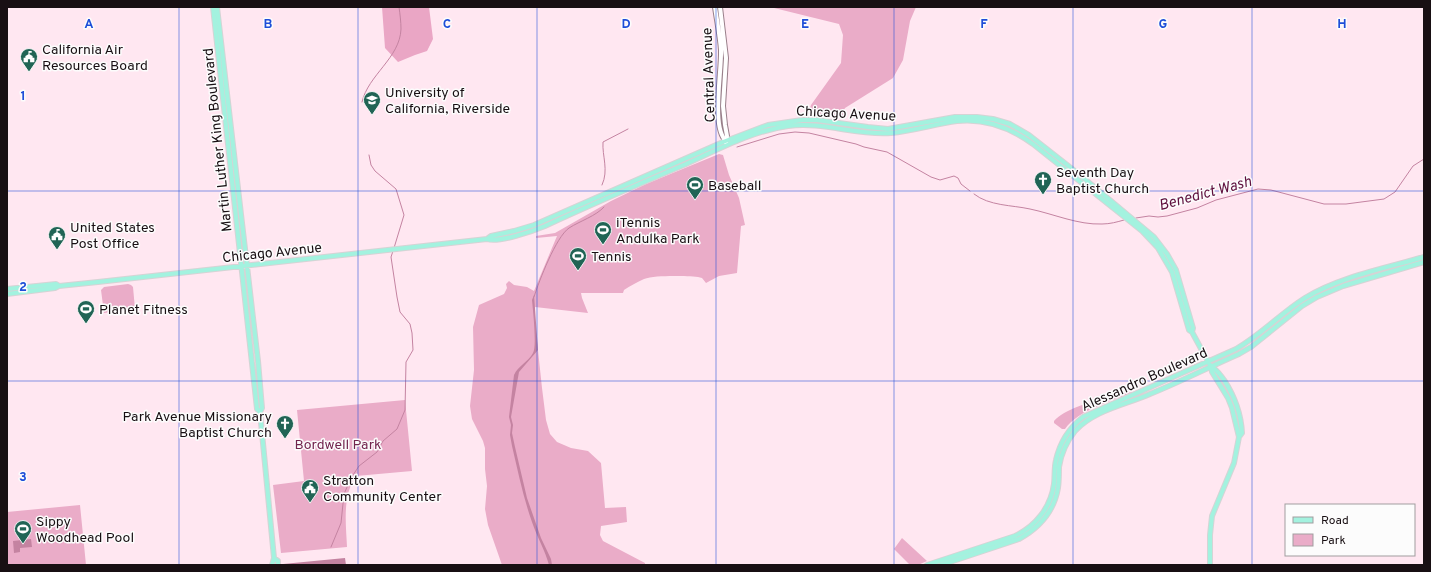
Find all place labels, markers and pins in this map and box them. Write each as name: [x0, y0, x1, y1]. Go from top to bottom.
place label: California Air Resources Board: [42, 42, 148, 75]
public building icon: California Air Resources Board: [19, 47, 39, 72]
place label: University of California, Riverside: [385, 85, 510, 118]
school or university icon: University of California, Riverside: [362, 90, 382, 115]
place label: Seventh Day Baptist Church: [1056, 165, 1149, 198]
church icon: Seventh Day Baptist Church: [1033, 170, 1053, 195]
sports icon: Baseball: [685, 175, 705, 200]
place label: Baseball: [708, 178, 761, 195]
place label: iTennis Andulka Park: [616, 215, 700, 248]
place label: United States Post Office: [70, 220, 155, 253]
sports icon: iTennis Andulka Park: [593, 220, 613, 245]
public building icon: United States Post Office: [47, 225, 67, 250]
sports icon: Tennis: [568, 246, 588, 271]
place label: Tennis: [591, 249, 632, 266]
sports icon: Planet Fitness: [76, 299, 96, 324]
place label: Planet Fitness: [99, 302, 188, 319]
place label: Park Avenue Missionary Baptist Church: [123, 409, 272, 442]
church icon: Park Avenue Missionary Baptist Church: [275, 414, 295, 439]
place label: Stratton Community Center: [323, 473, 442, 506]
public building icon: Stratton Community Center: [300, 478, 320, 503]
place label: Sippy Woodhead Pool: [36, 514, 134, 547]
sports icon: Sippy Woodhead Pool: [13, 519, 33, 544]

